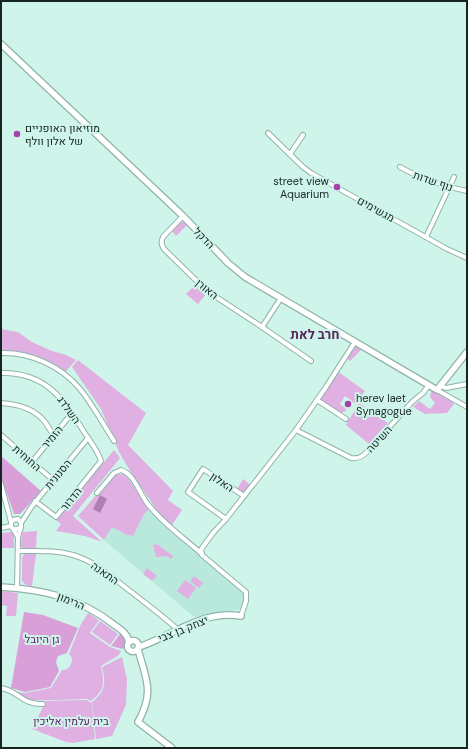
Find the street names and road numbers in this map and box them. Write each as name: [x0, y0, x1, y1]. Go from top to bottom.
street label: נוף שדות: [411, 168, 455, 194]
street label: מגשימים: [355, 193, 397, 225]
street label: הדקל: [190, 224, 218, 252]
street label: האורן: [193, 276, 221, 302]
street label: השלדג: [54, 393, 84, 427]
street label: הזמיר: [38, 423, 66, 451]
street label: השיטה: [363, 423, 395, 455]
street label: החוחית: [10, 442, 44, 474]
street label: הסנונית: [41, 456, 75, 492]
street label: האלון: [207, 469, 237, 495]
street label: הדרור: [57, 484, 85, 514]
street label: התאנה: [88, 558, 122, 588]
street label: הרימון: [55, 589, 87, 613]
street label: יצחק בן צבי: [156, 613, 210, 645]

